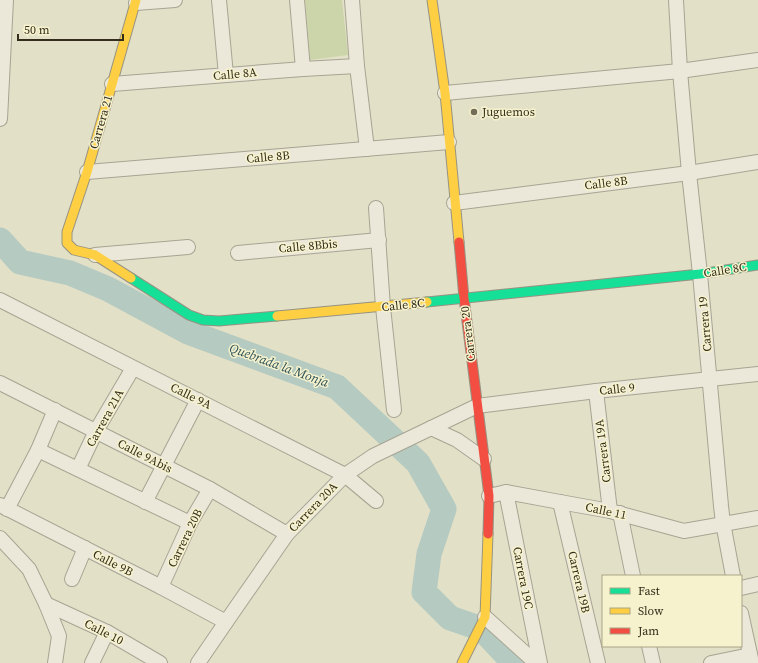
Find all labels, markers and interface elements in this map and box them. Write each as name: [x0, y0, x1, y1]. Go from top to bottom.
scale bar: [18, 16, 123, 42]
text: 50 m: [24, 22, 50, 38]
street label: Calle 8A: [213, 64, 258, 84]
street label: Carrera 21: [86, 93, 116, 151]
place label: Juguemos: [481, 104, 535, 120]
marker: Juguemos: [469, 107, 479, 117]
street label: Calle 8B: [246, 147, 291, 167]
street label: Calle 8B: [584, 172, 629, 194]
street label: Calle 8Bbis: [278, 235, 338, 257]
street label: Calle 8C: [702, 259, 748, 281]
street label: Calle 8C: [381, 295, 426, 315]
street label: Carrera 19: [695, 296, 715, 352]
street label: Carrera 20: [457, 305, 479, 363]
water label: Quebrada la Monja: [227, 339, 331, 391]
street label: Calle 9A: [168, 379, 214, 413]
street label: Calle 9: [598, 379, 636, 399]
street label: Carrera 21A: [83, 386, 127, 450]
street label: Carrera 19A: [591, 418, 615, 484]
street label: Calle 9Abis: [115, 435, 175, 477]
street label: Carrera 20A: [285, 479, 341, 535]
street label: Calle 11: [584, 499, 628, 523]
street label: Carrera 20B: [164, 506, 206, 570]
street label: Carrera 19C: [509, 545, 537, 611]
street label: Calle 9B: [90, 546, 136, 580]
street label: Carrera 19B: [564, 549, 594, 615]
legend: [602, 575, 742, 647]
text: Fast: [638, 583, 660, 599]
text: Slow: [638, 603, 664, 619]
street label: Calle 10: [82, 615, 126, 649]
text: Jam: [637, 623, 659, 639]

